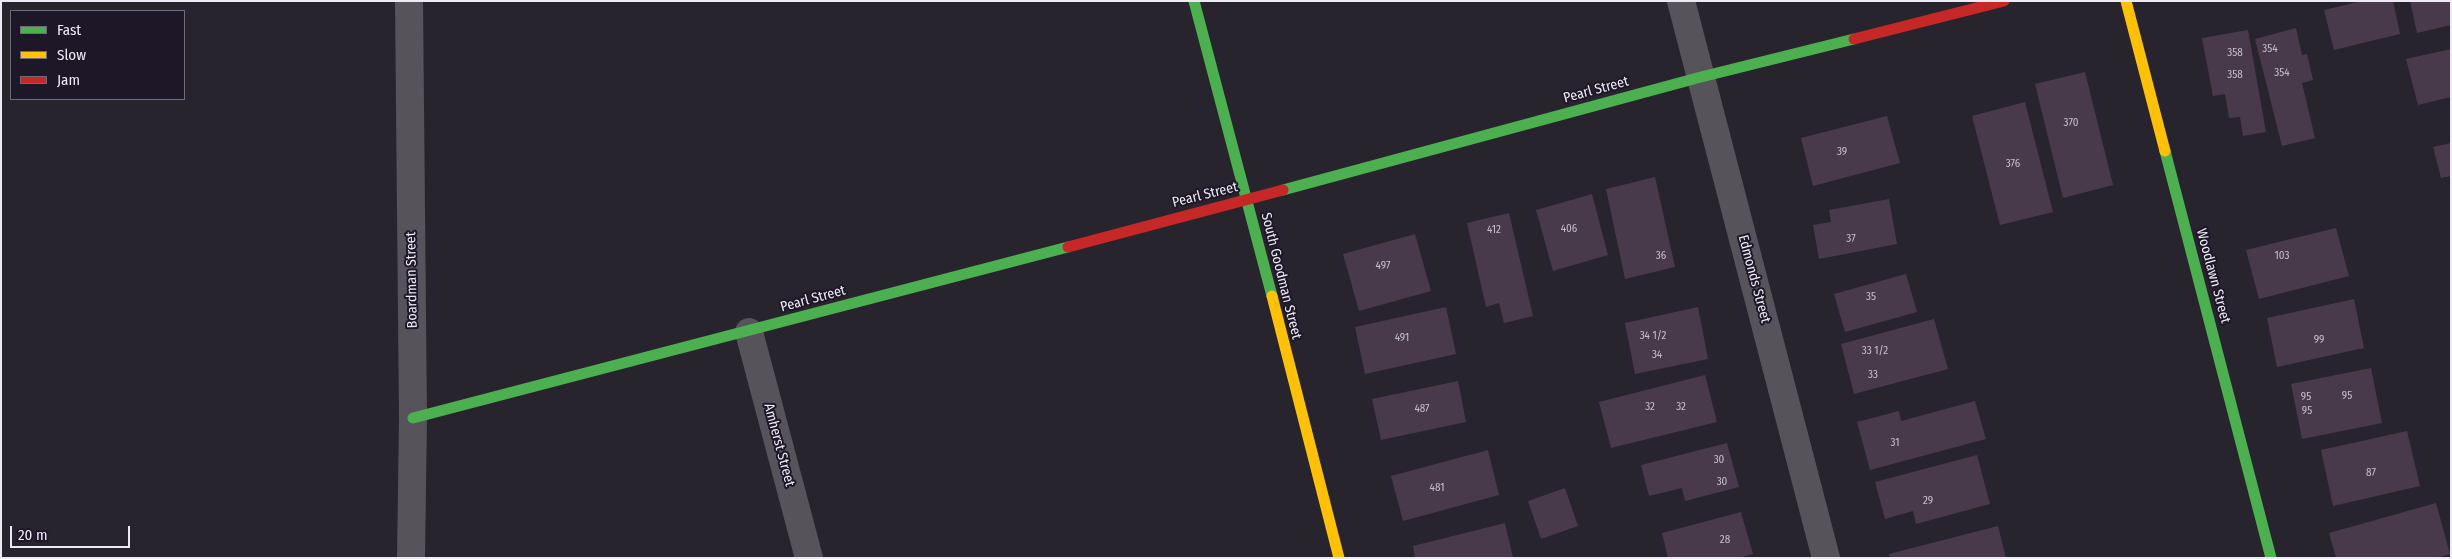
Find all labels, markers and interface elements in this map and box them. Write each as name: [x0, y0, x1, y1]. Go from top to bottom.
legend: [10, 10, 185, 100]
text: Fast: [57, 21, 81, 39]
house number: 354: [2262, 42, 2278, 56]
text: Slow: [57, 46, 86, 64]
house number: 358: [2227, 46, 2243, 60]
house number: 354: [2274, 66, 2290, 80]
house number: 358: [2227, 68, 2243, 82]
text: Jam: [57, 71, 80, 89]
street label: Pearl Street: [1562, 73, 1630, 107]
house number: 370: [2064, 116, 2078, 130]
house number: 39: [1837, 145, 1847, 159]
house number: 376: [2006, 157, 2020, 171]
street label: Pearl Street: [1171, 179, 1239, 211]
street label: South Goodman Street: [1257, 211, 1305, 341]
house number: 406: [1561, 222, 1577, 236]
house number: 412: [1487, 223, 1501, 237]
street label: Woodlawn Street: [2192, 227, 2234, 325]
street label: Boardman Street: [403, 232, 421, 328]
house number: 37: [1846, 232, 1856, 246]
street label: Edmonds Street: [1734, 233, 1774, 325]
house number: 36: [1656, 249, 1666, 263]
house number: 103: [2275, 249, 2289, 263]
house number: 497: [1376, 259, 1390, 273]
street label: Pearl Street: [779, 282, 847, 316]
house number: 35: [1866, 290, 1876, 304]
house number: 34 1/2: [1640, 329, 1666, 343]
house number: 491: [1395, 331, 1409, 345]
house number: 99: [2314, 333, 2324, 347]
house number: 33 1/2: [1862, 344, 1888, 358]
house number: 34: [1652, 348, 1662, 362]
house number: 33: [1868, 368, 1878, 382]
house number: 95: [2342, 389, 2352, 403]
house number: 95: [2301, 390, 2311, 404]
house number: 32: [1645, 400, 1655, 414]
house number: 32: [1676, 400, 1686, 414]
street label: Amherst Street: [760, 402, 798, 488]
house number: 487: [1414, 402, 1430, 416]
house number: 95: [2302, 404, 2312, 418]
house number: 31: [1891, 436, 1899, 450]
house number: 30: [1714, 453, 1724, 467]
house number: 87: [2366, 466, 2376, 480]
house number: 30: [1717, 475, 1727, 489]
house number: 481: [1430, 481, 1444, 495]
house number: 29: [1923, 494, 1933, 508]
scale bar: [12, 516, 132, 548]
text: 20 m: [18, 526, 48, 544]
house number: 28: [1720, 533, 1730, 547]

